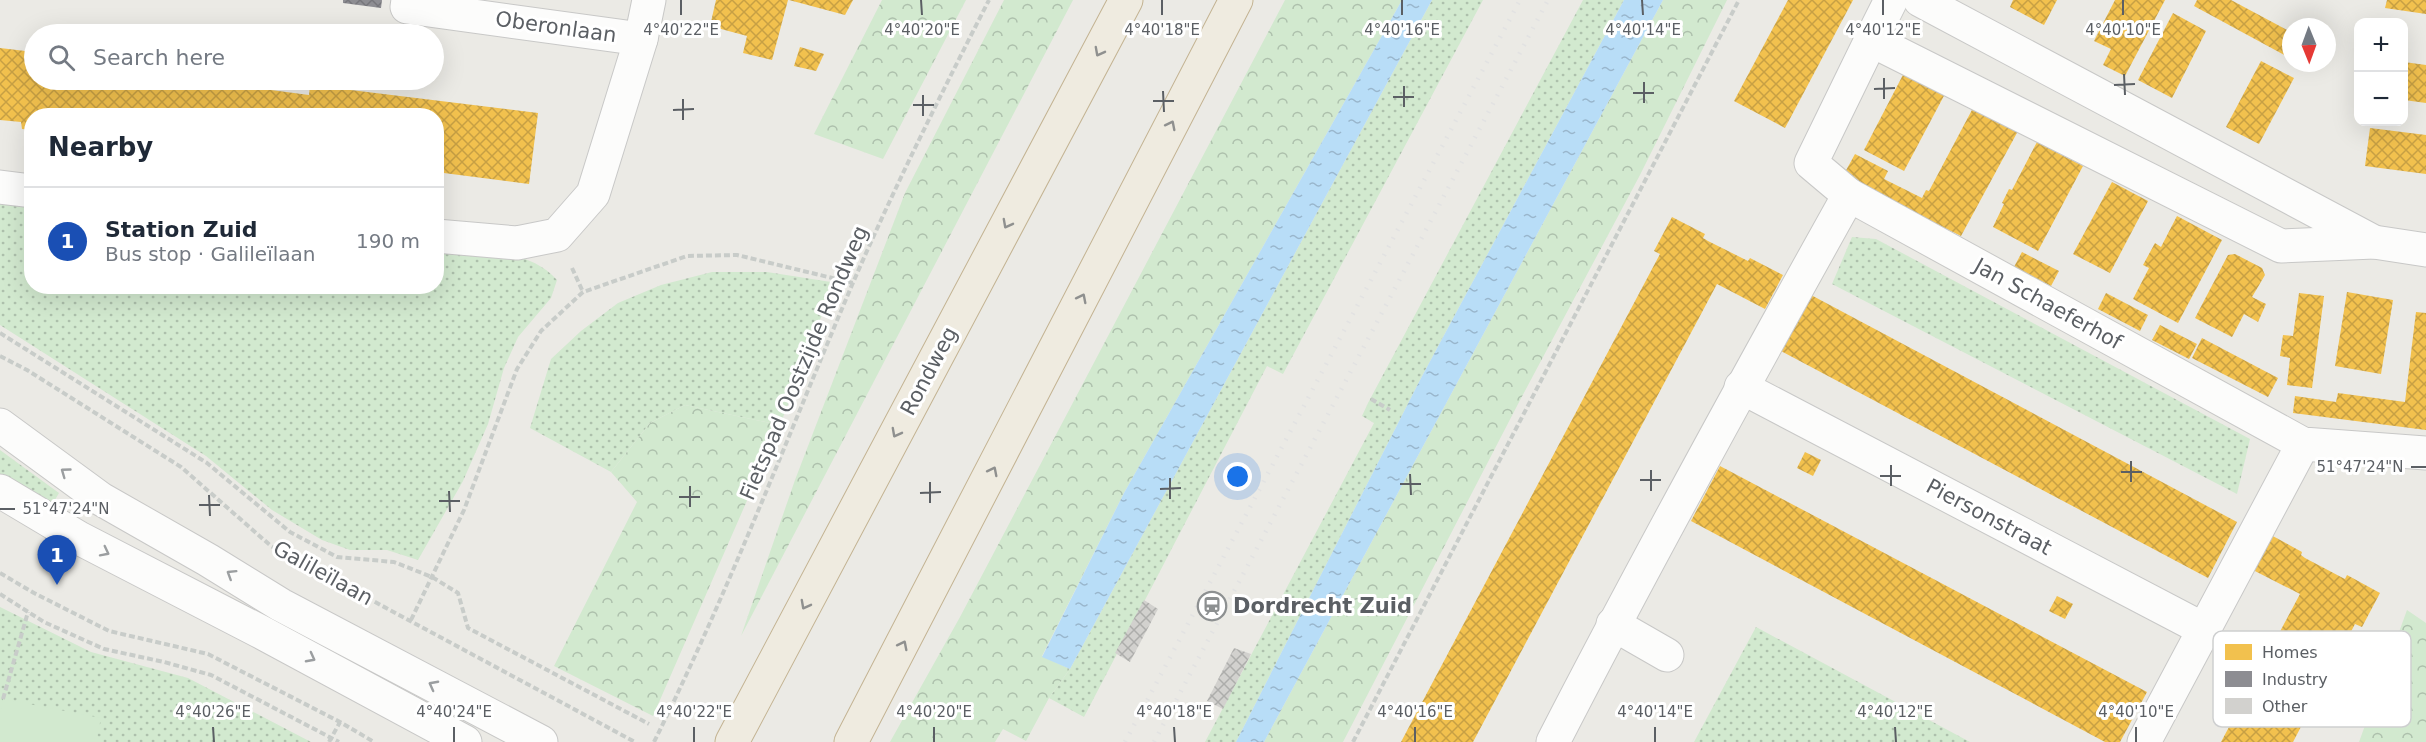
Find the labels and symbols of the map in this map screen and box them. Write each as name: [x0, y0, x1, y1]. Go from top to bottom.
street label: Oberonlaan: [494, 7, 618, 47]
north arrow: [2282, 18, 2336, 72]
text: 4°40'22"E: [643, 21, 719, 39]
text: 4°40'20"E: [884, 21, 960, 39]
text: 4°40'18"E: [1124, 21, 1200, 39]
text: 4°40'16"E: [1364, 21, 1440, 39]
text: 4°40'14"E: [1605, 21, 1681, 39]
text: 4°40'12"E: [1845, 21, 1921, 39]
text: 4°40'10"E: [2085, 21, 2161, 39]
one-way arrow: [1095, 45, 1106, 56]
one-way arrow: [1164, 120, 1176, 131]
one-way arrow: [1003, 218, 1014, 228]
street label: Fietspad Oostzijde Rondweg: [735, 222, 873, 504]
street label: Jan Schaeferhof: [1968, 253, 2127, 355]
one-way arrow: [1075, 294, 1086, 304]
street label: Rondweg: [896, 323, 962, 419]
one-way arrow: [892, 427, 903, 437]
text: 51°47'24"N: [2316, 458, 2404, 476]
your location: [1223, 462, 1252, 491]
one-way arrow: [985, 467, 997, 478]
one-way arrow: [61, 468, 72, 479]
street label: Piersonstraat: [1922, 474, 2056, 560]
text: 51°47'24"N: [22, 500, 110, 518]
pin: 1: [38, 536, 76, 585]
street label: Galileïlaan: [269, 536, 377, 610]
one-way arrow: [99, 545, 110, 556]
one-way arrow: [227, 570, 237, 582]
station icon: Dordrecht Zuid: [1196, 590, 1228, 622]
place label: Dordrecht Zuid: [1233, 594, 1412, 618]
one-way arrow: [801, 599, 812, 610]
legend: [2213, 631, 2411, 727]
one-way arrow: [896, 640, 907, 651]
text: Homes: [2262, 643, 2318, 662]
one-way arrow: [304, 651, 315, 662]
text: Industry: [2262, 670, 2328, 689]
one-way arrow: [429, 681, 440, 693]
text: Other: [2262, 697, 2308, 716]
text: 4°40'26"E: [175, 703, 251, 721]
text: 4°40'24"E: [416, 703, 492, 721]
text: 4°40'22"E: [656, 703, 732, 721]
text: 4°40'20"E: [896, 703, 972, 721]
text: 4°40'18"E: [1136, 703, 1212, 721]
text: 4°40'16"E: [1377, 703, 1453, 721]
text: 4°40'14"E: [1617, 703, 1693, 721]
text: 4°40'12"E: [1857, 703, 1933, 721]
text: 4°40'10"E: [2098, 703, 2174, 721]

